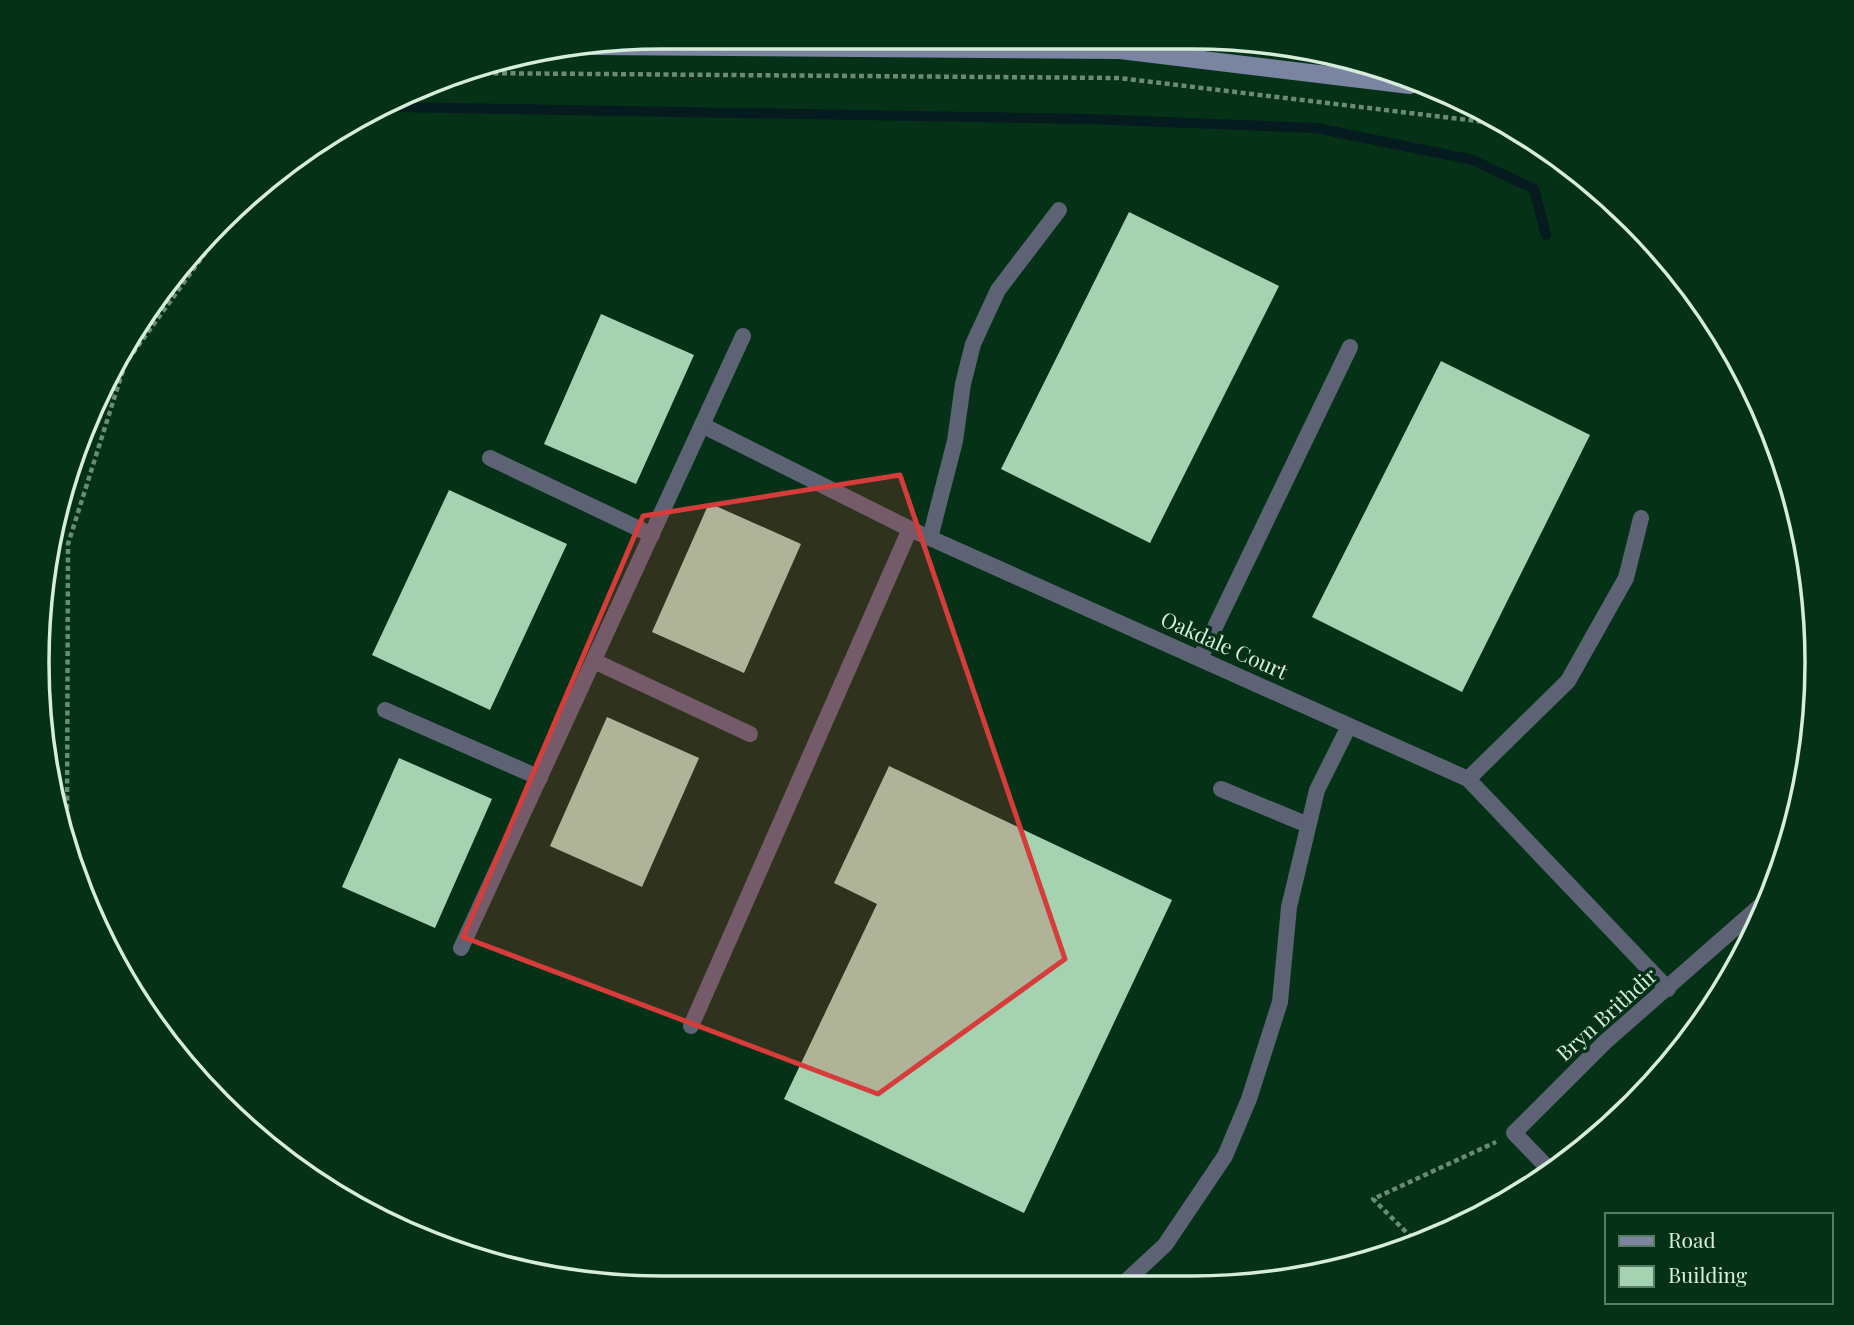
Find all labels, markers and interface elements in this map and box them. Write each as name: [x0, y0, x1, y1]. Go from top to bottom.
street label: Oakdale Court: [1157, 604, 1293, 685]
street label: Bryn Brithdir: [1549, 960, 1663, 1066]
legend: [1605, 1213, 1833, 1304]
text: Road: [1668, 1225, 1716, 1253]
text: Building: [1668, 1260, 1747, 1288]

